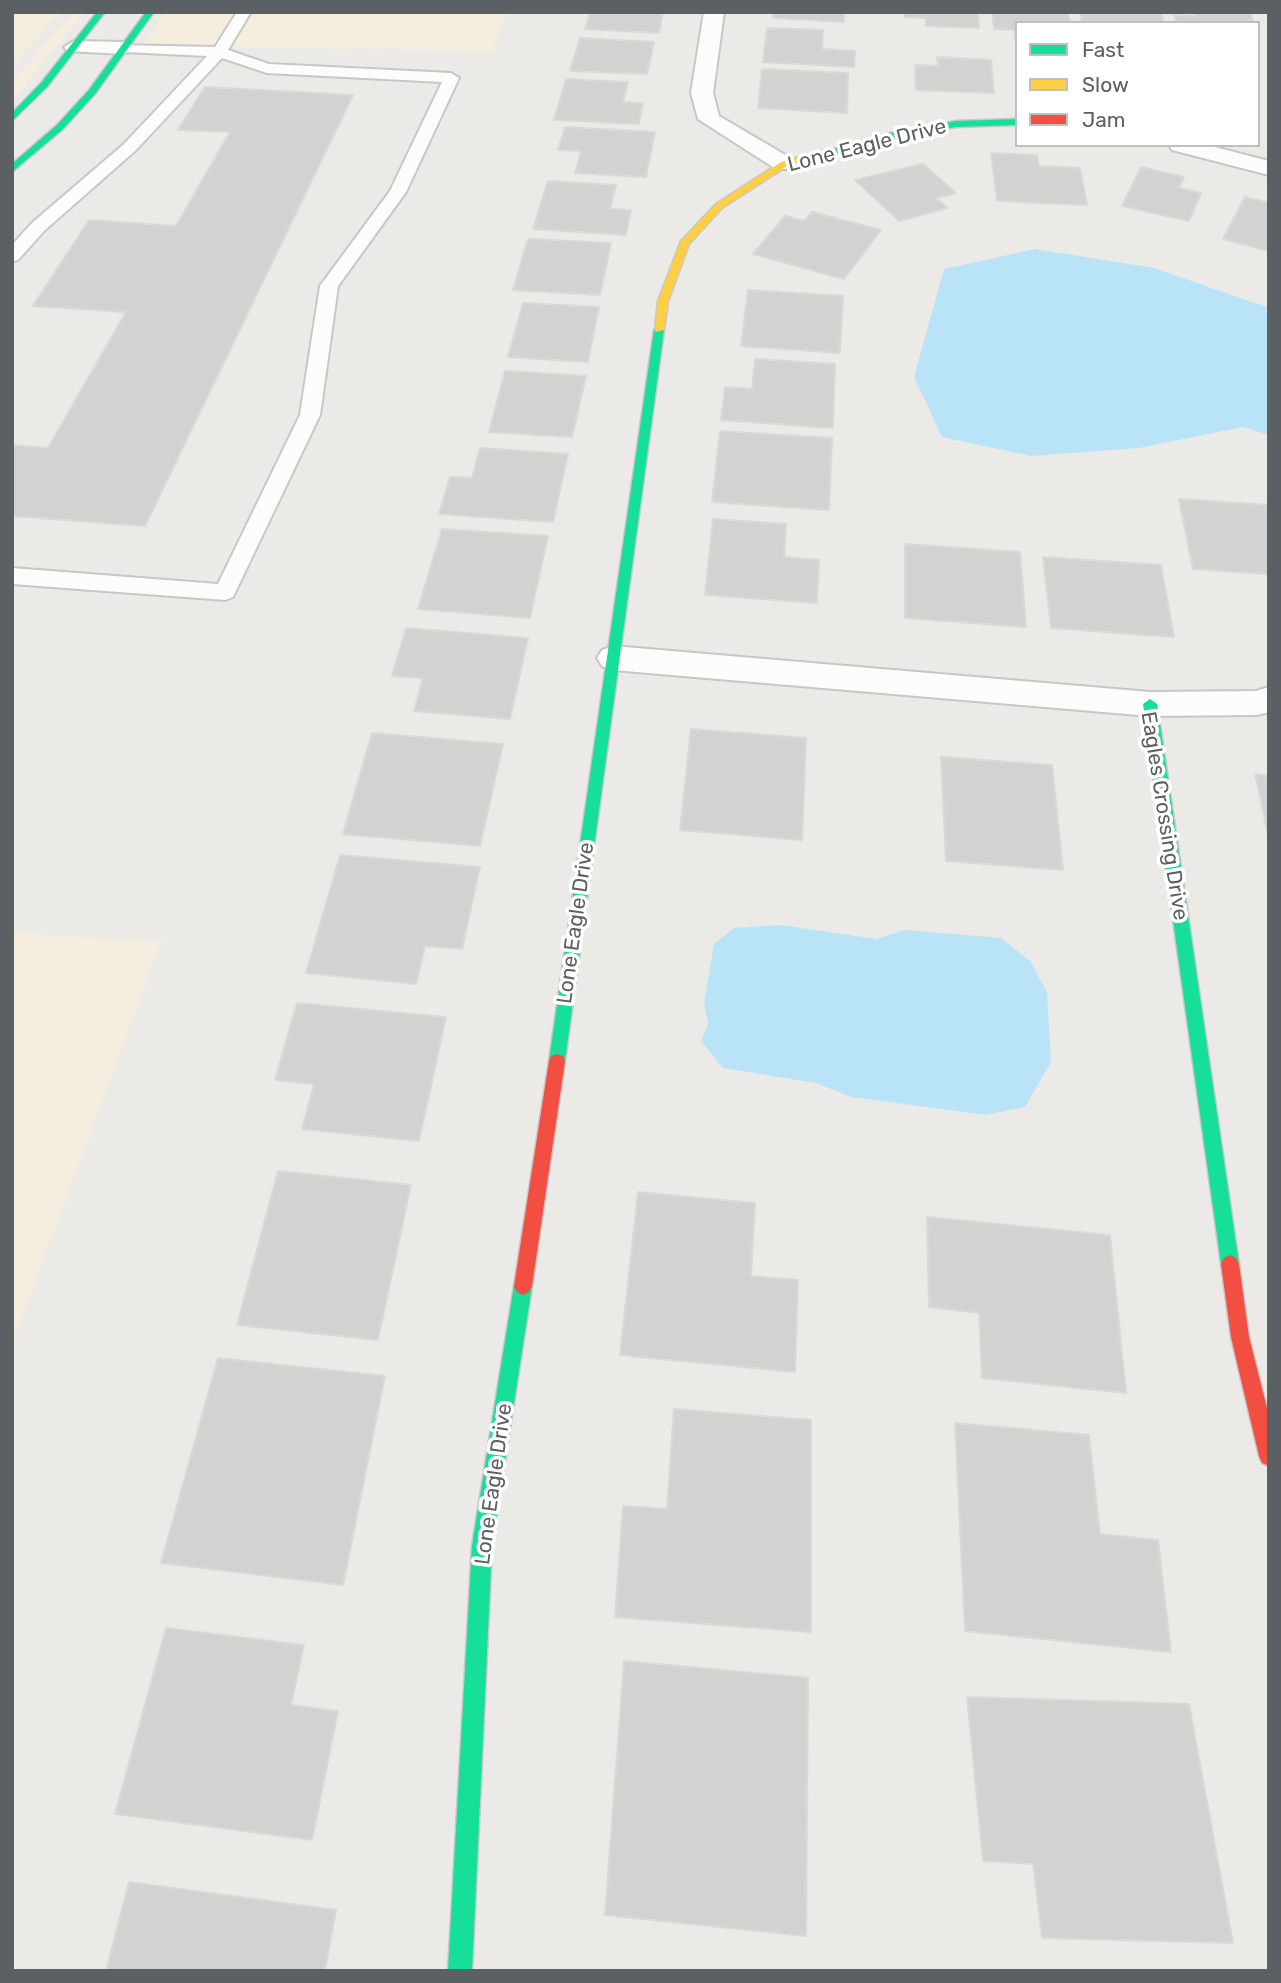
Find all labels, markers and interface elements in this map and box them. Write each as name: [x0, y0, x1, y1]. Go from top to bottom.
legend: [1015, 21, 1260, 147]
text: Fast: [1082, 37, 1124, 62]
text: Slow: [1082, 72, 1129, 97]
text: Jam: [1082, 107, 1126, 132]
street label: Lone Eagle Drive: [785, 114, 949, 178]
street label: Eagles Crossing Drive: [1135, 710, 1193, 922]
street label: Lone Eagle Drive: [552, 841, 600, 1005]
street label: Lone Eagle Drive: [470, 1402, 518, 1566]

